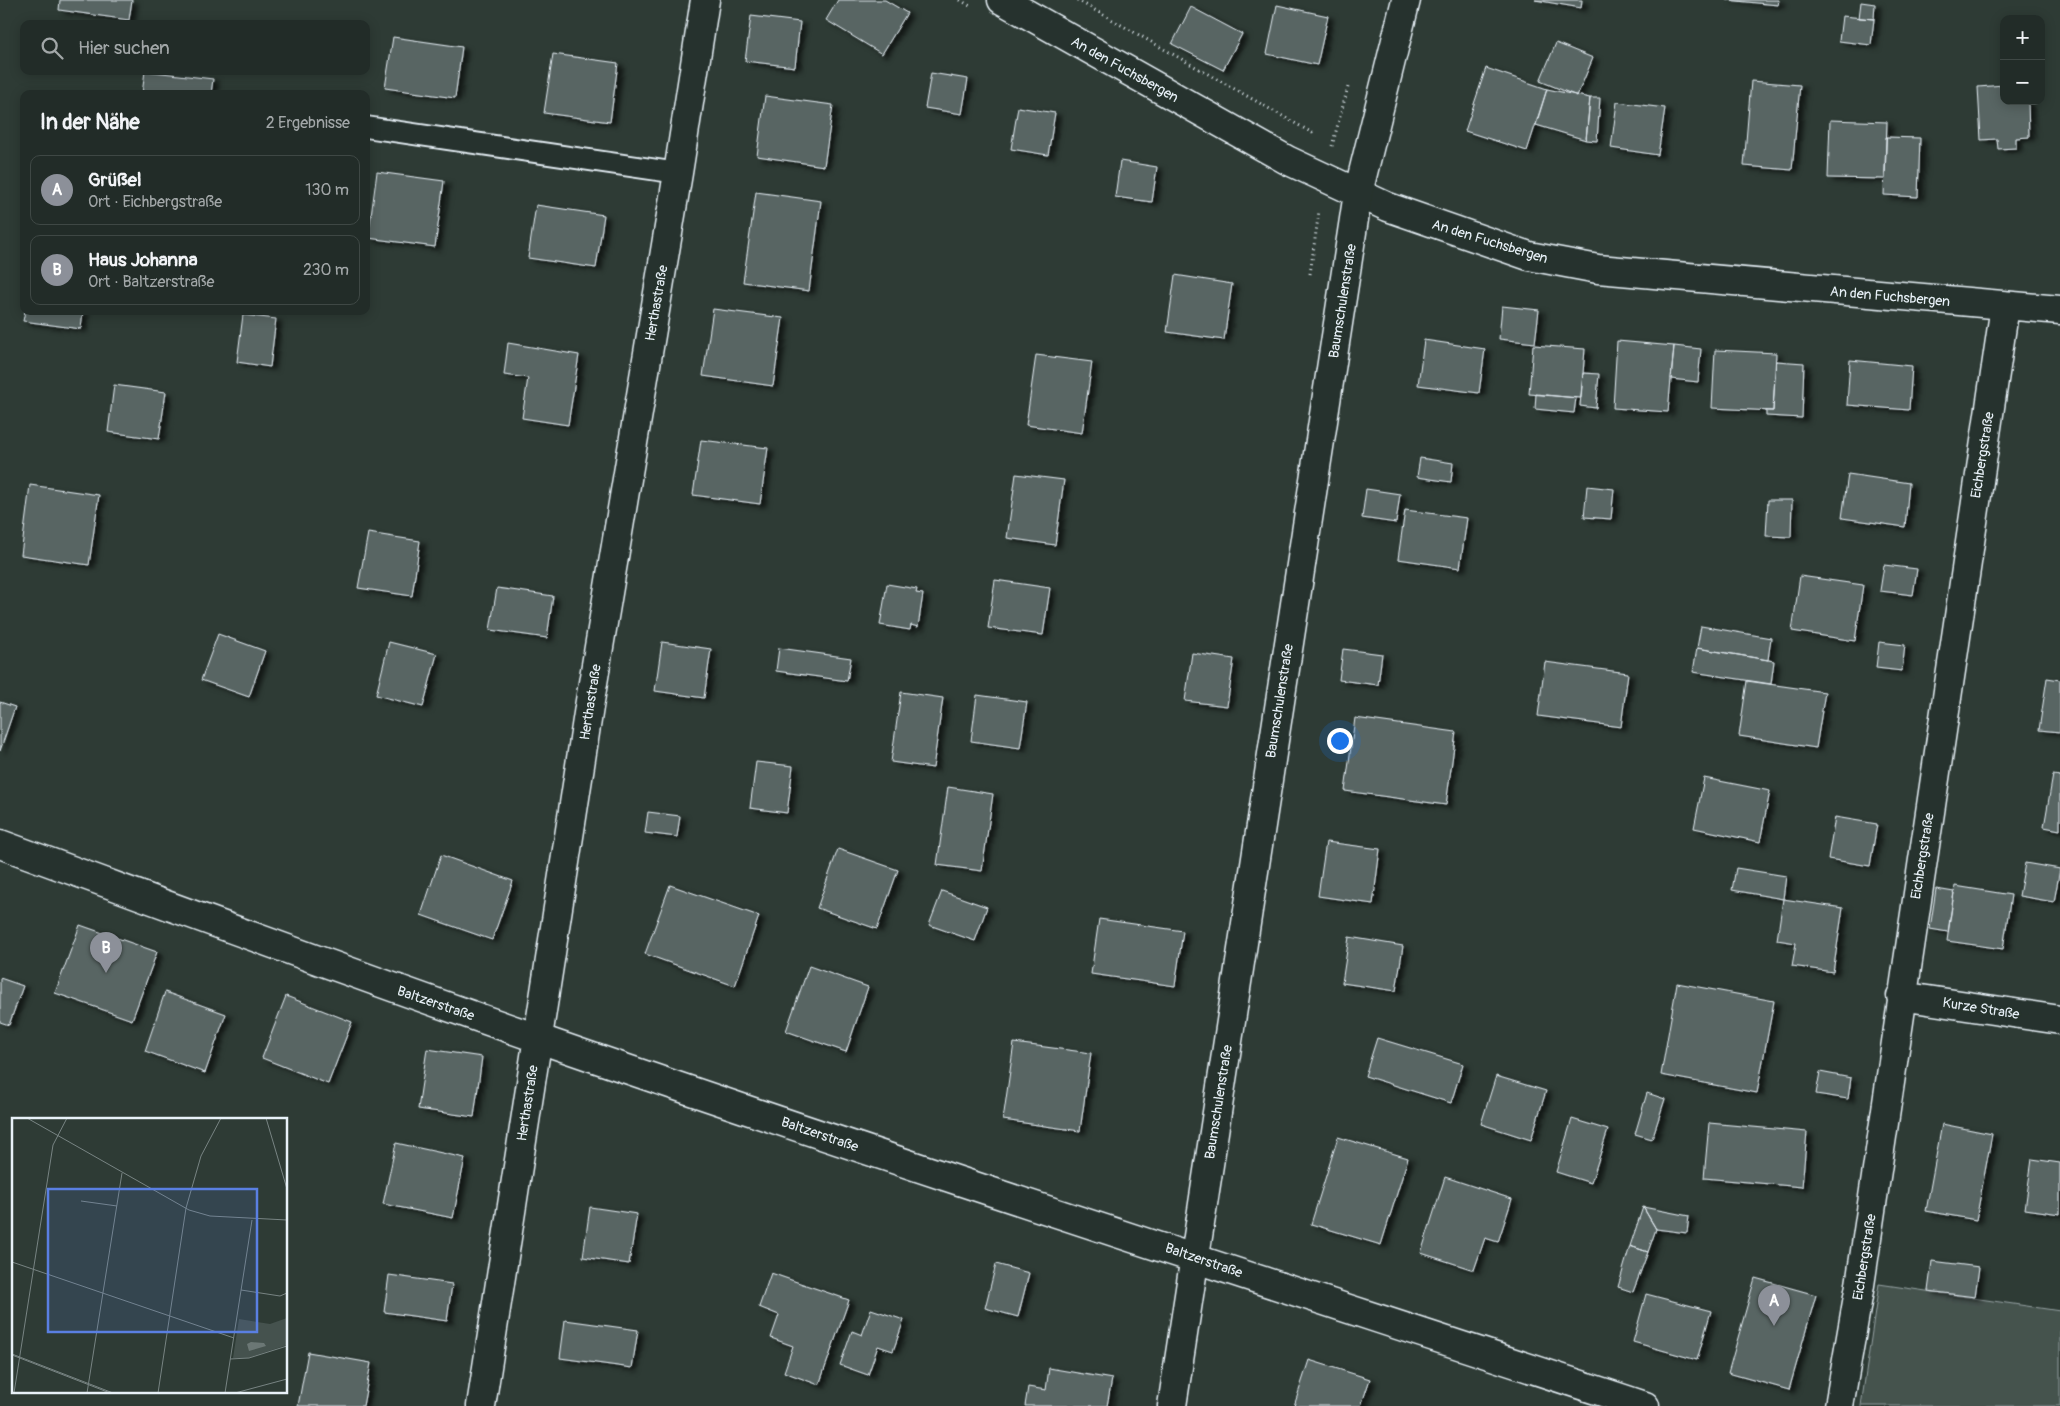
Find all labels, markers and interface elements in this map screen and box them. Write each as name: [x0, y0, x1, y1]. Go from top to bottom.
map controls: [2000, 15, 2045, 105]
button: +: [2000, 15, 2045, 60]
search box: [20, 20, 370, 75]
street label: An den Fuchsbergen: [1068, 33, 1182, 106]
icon: search: [38, 34, 66, 62]
text: Hier suchen: [78, 36, 170, 60]
button: −: [2000, 60, 2045, 105]
text: In der Nähe: [40, 109, 140, 136]
text: 2 Ergebnisse: [266, 113, 350, 133]
text: Grüßel: [88, 168, 141, 192]
text: A: [52, 180, 62, 200]
text: 130 m: [305, 180, 349, 200]
text: Ort · Eichbergstraße: [88, 192, 222, 212]
street label: An den Fuchsbergen: [1430, 216, 1550, 267]
street label: Baumschulenstraße: [1325, 243, 1360, 359]
text: Haus Johanna: [88, 248, 197, 272]
text: B: [52, 260, 62, 280]
text: 230 m: [303, 260, 349, 280]
street label: Herthastraße: [641, 264, 672, 342]
text: Ort · Baltzerstraße: [88, 272, 214, 292]
street label: An den Fuchsbergen: [1829, 283, 1951, 310]
street label: Eichbergstraße: [1967, 411, 1998, 499]
street label: Baumschulenstraße: [1262, 643, 1297, 759]
street label: Herthastraße: [576, 663, 605, 741]
your location: [1327, 728, 1353, 754]
street label: Eichbergstraße: [1907, 812, 1938, 900]
pin: B: [90, 932, 122, 973]
street label: Baltzerstraße: [395, 982, 477, 1025]
street label: Kurze Straße: [1941, 994, 2021, 1023]
street label: Baumschulenstraße: [1201, 1044, 1236, 1160]
street label: Herthastraße: [513, 1064, 542, 1142]
street label: Baltzerstraße: [779, 1113, 861, 1156]
inset map: [12, 1118, 288, 1394]
street label: Eichbergstraße: [1849, 1213, 1880, 1301]
street label: Baltzerstraße: [1163, 1239, 1245, 1282]
pin: A: [1758, 1285, 1790, 1326]

